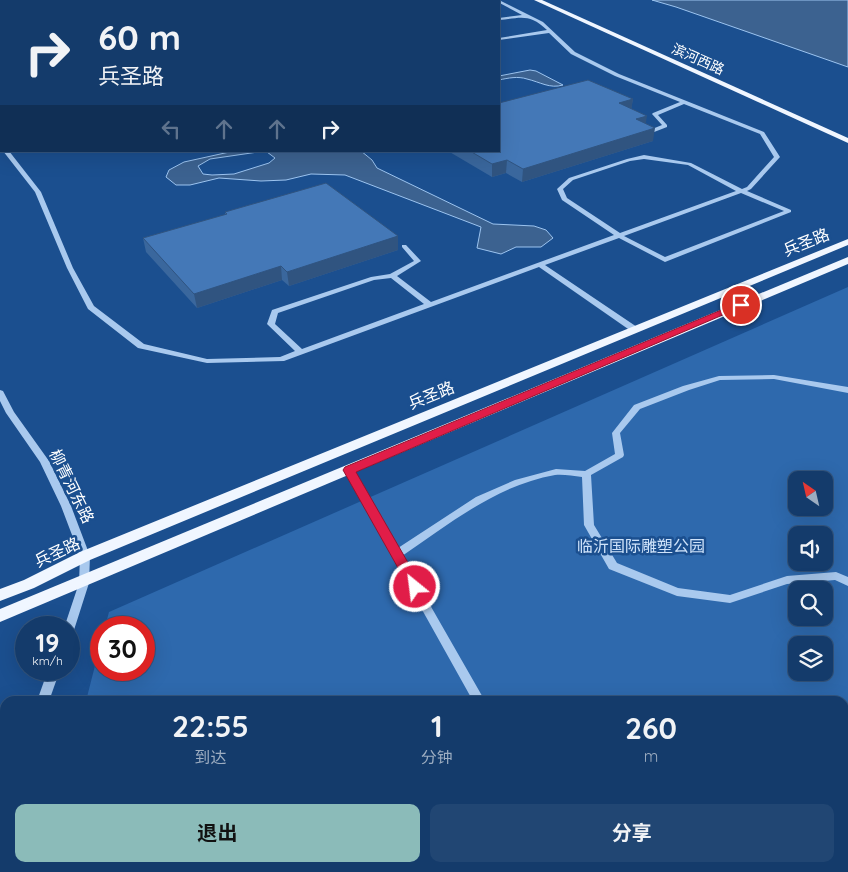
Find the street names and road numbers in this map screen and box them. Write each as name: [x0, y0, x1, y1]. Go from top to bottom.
street label: 滨河西路: [669, 39, 727, 79]
street label: 兵圣路: [780, 224, 832, 260]
street label: 兵圣路: [405, 377, 457, 413]
street label: 柳青河东路: [45, 446, 99, 526]
street label: 兵圣路: [31, 533, 83, 571]

